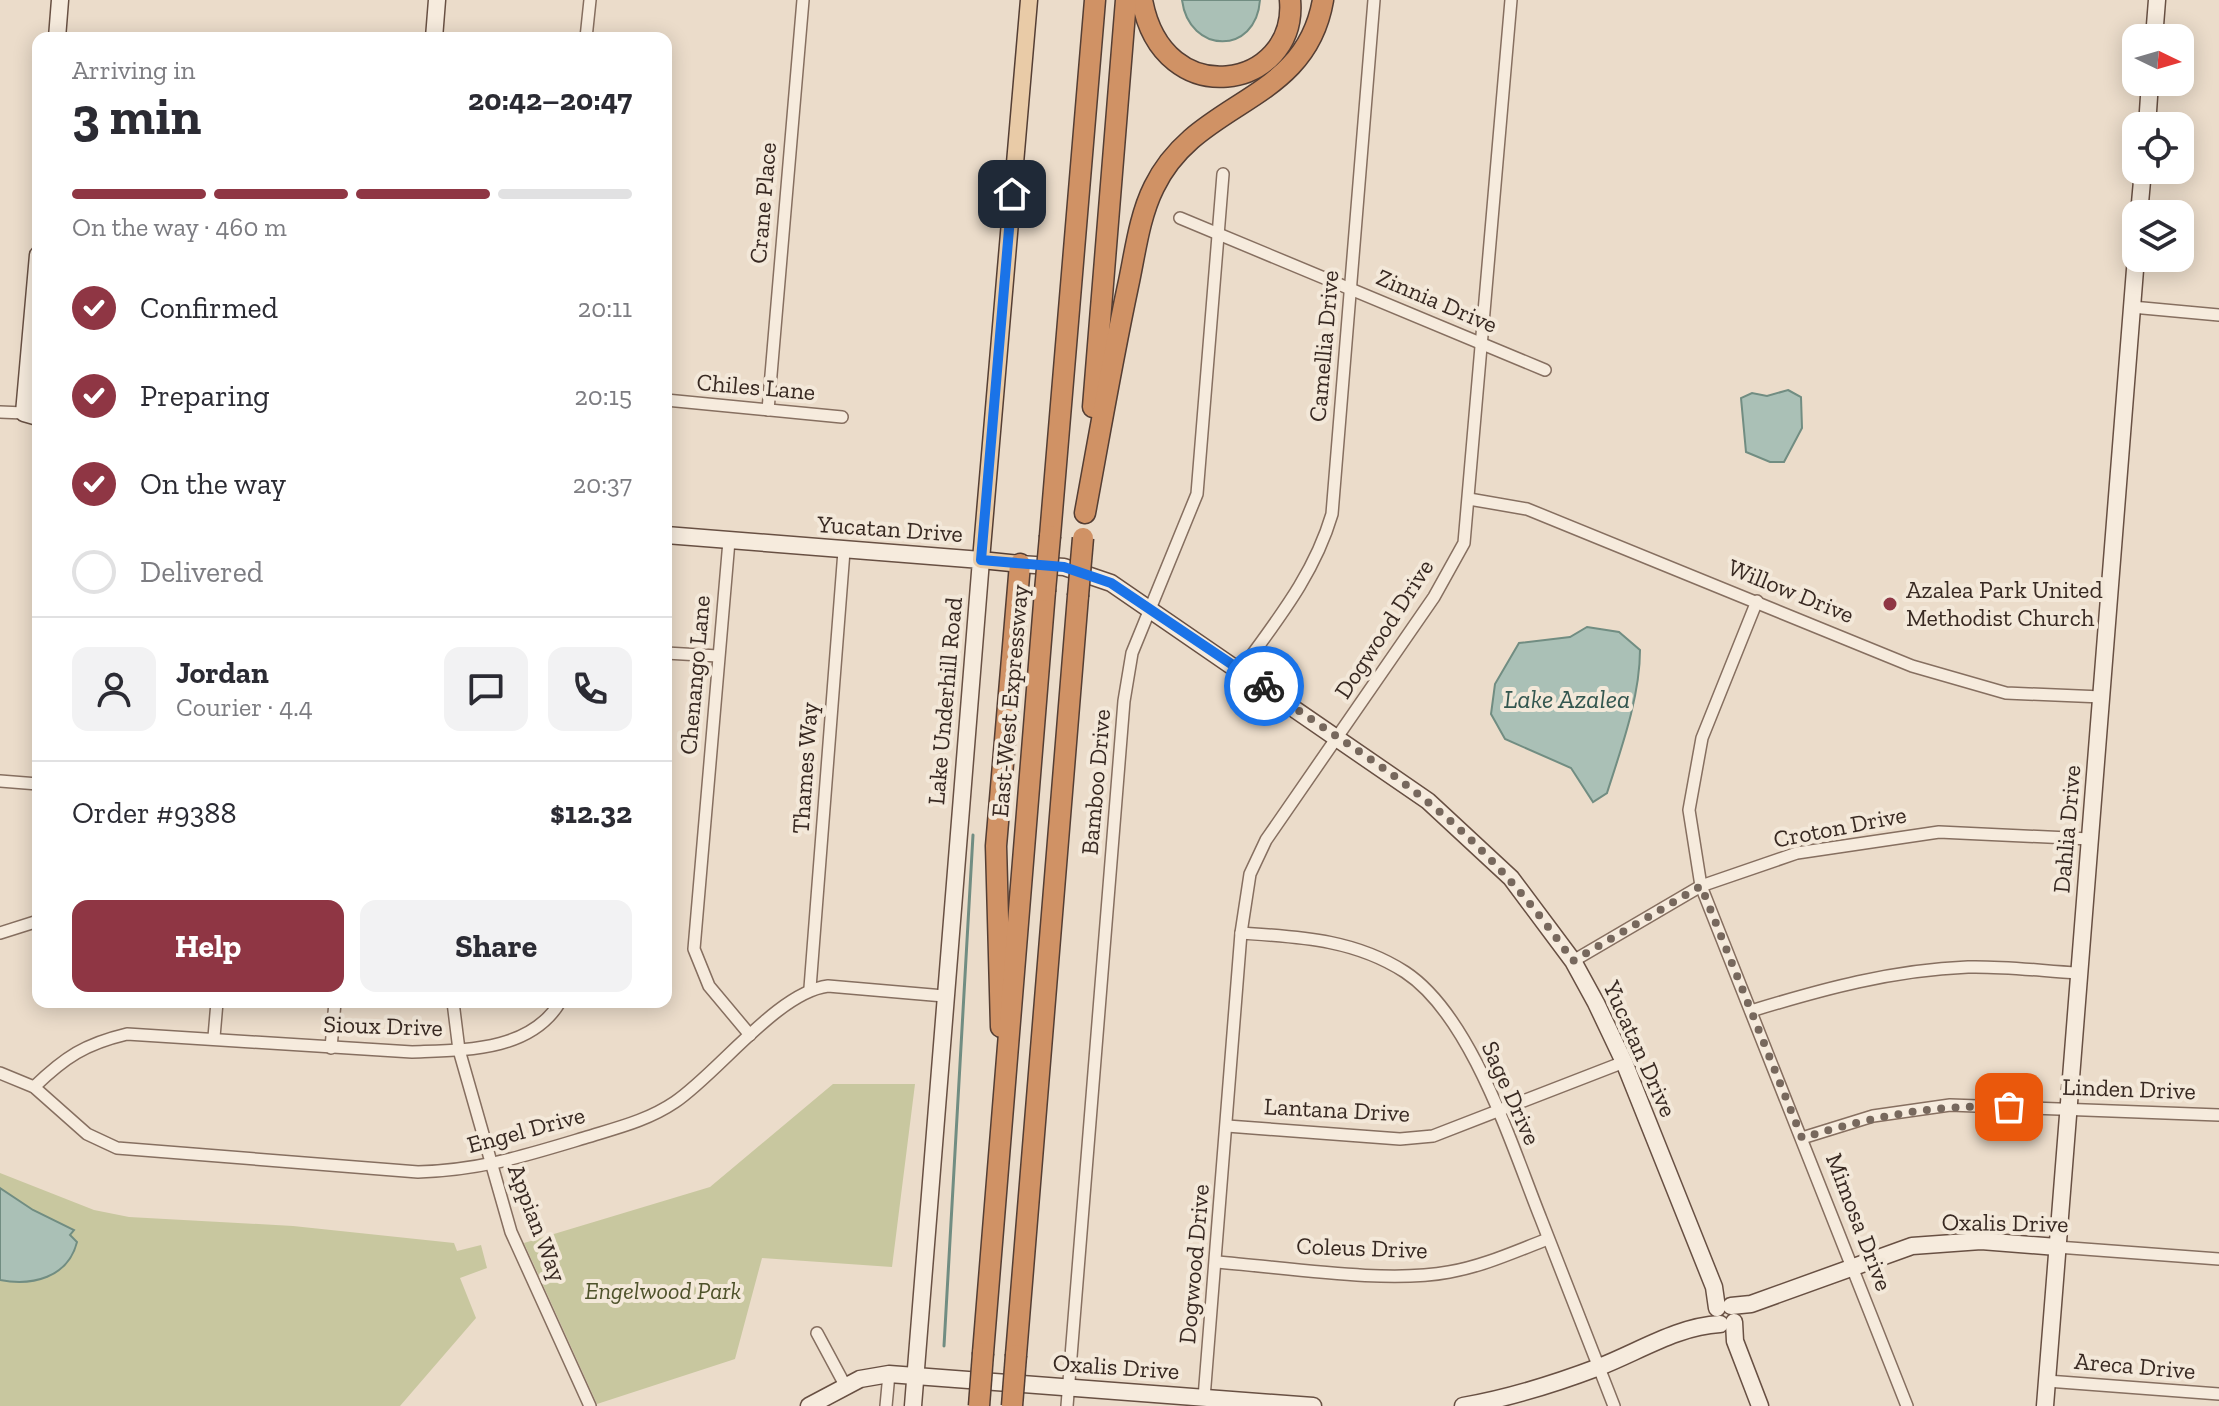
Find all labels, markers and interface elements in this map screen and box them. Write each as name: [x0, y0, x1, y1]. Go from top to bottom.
north arrow: [2122, 24, 2194, 96]
map controls: [2122, 24, 2194, 272]
text: Arriving in: [72, 54, 195, 86]
text: 20:42–20:47: [468, 82, 632, 118]
text: 3 min: [72, 85, 201, 147]
button: locate: [2122, 112, 2194, 184]
street label: Crane Place: [743, 141, 782, 265]
pin: [978, 160, 1046, 228]
icon: home: [990, 172, 1034, 216]
button: layers: [2122, 200, 2194, 272]
text: On the way · 460 m: [72, 211, 287, 243]
street label: Zinnia Drive: [1372, 262, 1502, 339]
street label: Camellia Drive: [1302, 269, 1345, 423]
icon: check: [72, 286, 116, 330]
text: Confirmed: [140, 290, 278, 326]
text: 20:11: [578, 292, 632, 324]
street label: Chiles Lane: [696, 367, 817, 406]
icon: check: [72, 374, 116, 418]
text: Preparing: [140, 378, 270, 414]
text: 20:15: [574, 380, 632, 412]
icon: check: [72, 462, 116, 506]
text: On the way: [140, 466, 286, 502]
text: 20:37: [573, 468, 632, 500]
street label: Yucatan Drive: [815, 509, 964, 548]
street label: Willow Drive: [1724, 552, 1858, 629]
text: Delivered: [140, 554, 263, 590]
street label: Dogwood Drive: [1328, 554, 1439, 704]
place label: Azalea Park United Methodist Church: [1906, 575, 2103, 632]
street label: East-West Expressway: [985, 583, 1034, 819]
street label: Chenango Lane: [673, 594, 716, 756]
marker: Azalea Park United Methodist Church: [1881, 595, 1899, 613]
street label: Lake Underhill Road: [921, 596, 968, 806]
courier: [1224, 646, 1304, 726]
button: person: [72, 647, 156, 731]
button: chat: [444, 647, 528, 731]
button: phone: [548, 647, 632, 731]
text: Jordan: [176, 655, 269, 691]
icon: bike: [1242, 664, 1286, 708]
water label: Lake Azalea: [1504, 683, 1630, 715]
text: Courier · 4.4: [176, 691, 313, 723]
street label: Thames Way: [785, 700, 824, 835]
street label: Bamboo Drive: [1075, 708, 1116, 856]
street label: Dahlia Drive: [2046, 764, 2087, 894]
text: Order #9388: [72, 795, 237, 831]
text: $12.32: [550, 795, 632, 831]
street label: Croton Drive: [1771, 799, 1909, 854]
button: Help: [72, 900, 344, 992]
button: Share: [360, 900, 632, 992]
street label: Yucatan Drive: [1597, 975, 1683, 1121]
street label: Sioux Drive: [323, 1009, 443, 1042]
street label: Sage Drive: [1476, 1036, 1547, 1149]
street label: Linden Drive: [2062, 1072, 2196, 1105]
pin: [1975, 1073, 2043, 1141]
icon: bag: [1987, 1085, 2031, 1129]
street label: Lantana Drive: [1263, 1091, 1411, 1128]
street label: Engel Drive: [464, 1100, 588, 1159]
street label: Mimosa Drive: [1820, 1149, 1899, 1295]
street label: Appian Way: [502, 1160, 573, 1286]
street label: Dogwood Drive: [1172, 1183, 1215, 1345]
street label: Oxalis Drive: [1941, 1207, 2069, 1238]
street label: Coleus Drive: [1296, 1231, 1428, 1264]
park label: Engelwood Park: [585, 1276, 742, 1305]
street label: Areca Drive: [2073, 1346, 2197, 1385]
street label: Oxalis Drive: [1052, 1348, 1180, 1385]

